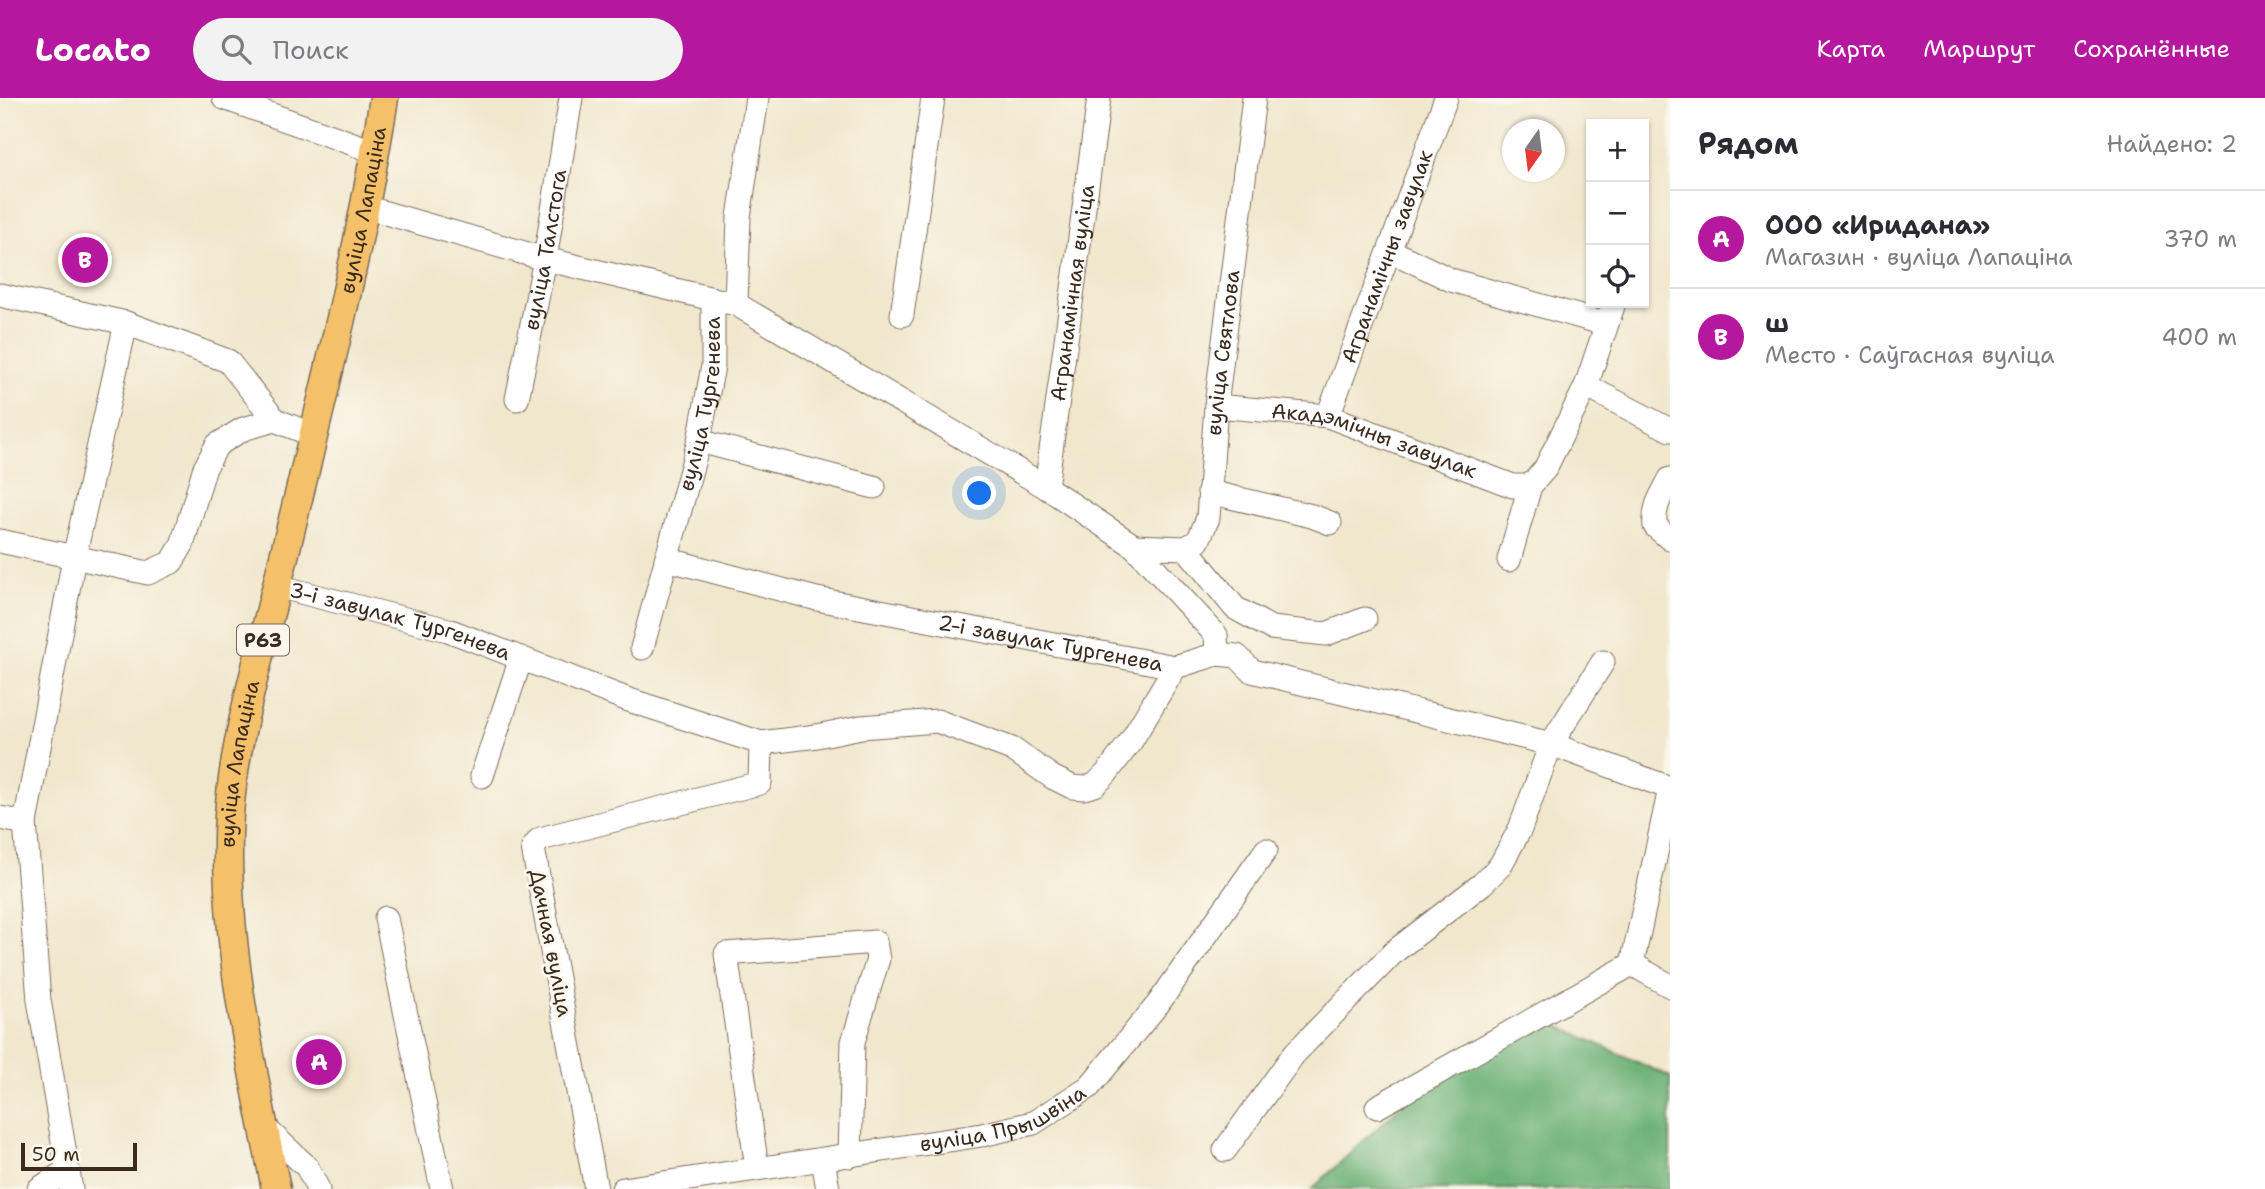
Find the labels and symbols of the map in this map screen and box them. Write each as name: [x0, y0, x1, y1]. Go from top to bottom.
north arrow: [1502, 119, 1565, 182]
street label: вуліца Лапаціна: [333, 125, 393, 296]
street label: Агранамічны завулак: [1335, 146, 1439, 367]
street label: вуліца Талстога: [517, 167, 573, 333]
street label: Агранамічная вуліца: [1044, 183, 1101, 403]
pin: B: [62, 234, 108, 286]
street label: вуліца Святлова: [1200, 268, 1247, 437]
street label: вуліца Тургенева: [672, 316, 727, 494]
street label: Акадэмічны завулак: [1270, 397, 1481, 485]
your location: [962, 476, 996, 510]
street label: 3-і завулак Тургенева: [286, 576, 515, 667]
street label: 2-і завулак Тургенева: [936, 608, 1165, 678]
road number: Р63: [237, 624, 289, 656]
street label: вуліца Лапаціна: [214, 677, 266, 848]
street label: Дачная вуліца: [523, 867, 579, 1019]
pin: A: [296, 1036, 342, 1088]
street label: вуліца Прышвіна: [918, 1079, 1091, 1158]
scale bar: [21, 1140, 136, 1172]

